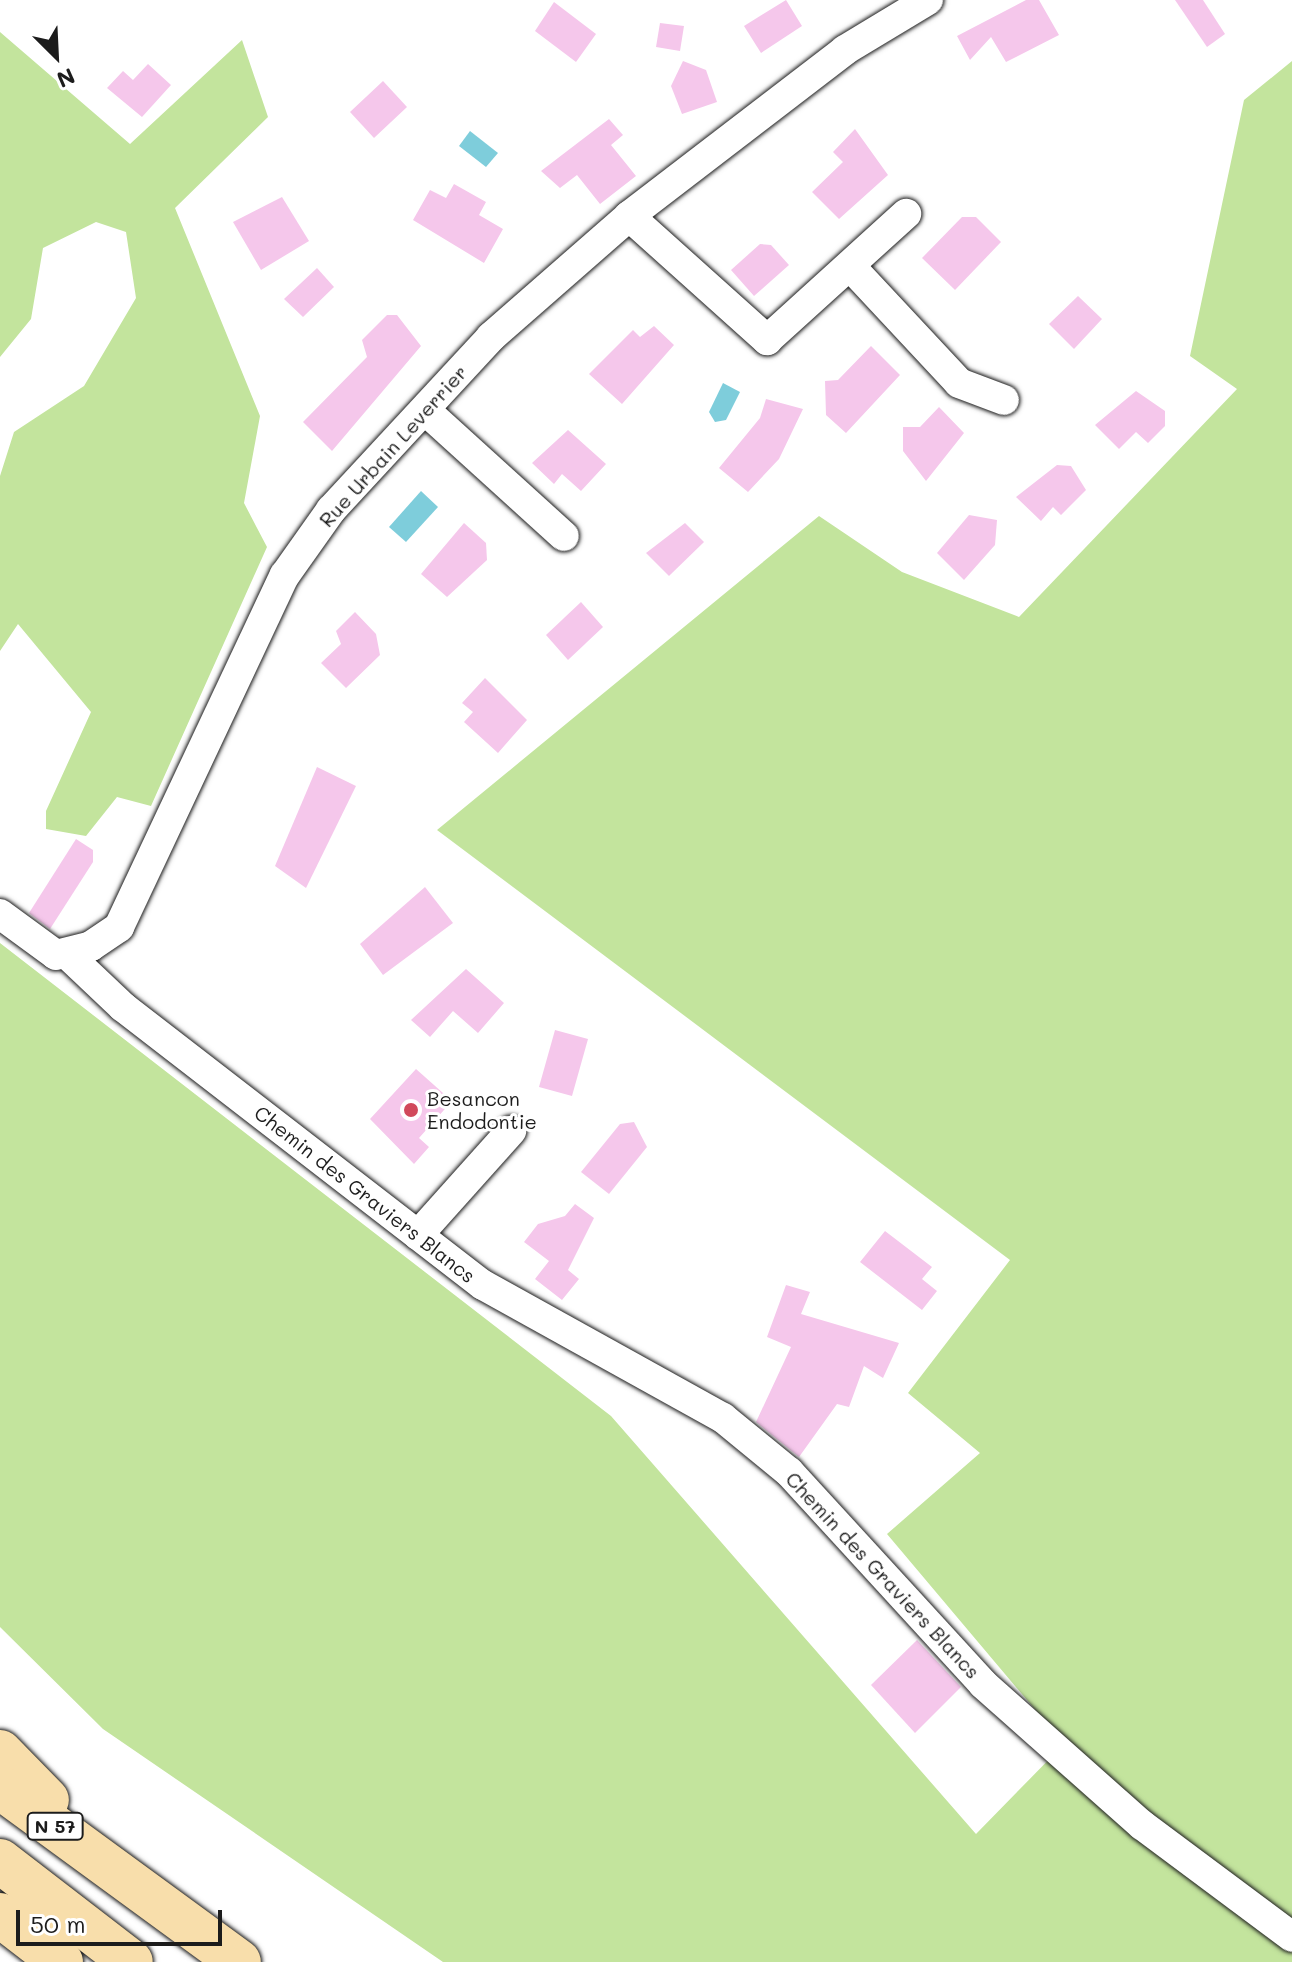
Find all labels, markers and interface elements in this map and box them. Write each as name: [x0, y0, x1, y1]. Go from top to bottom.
north arrow: [16, 16, 96, 96]
text: N: [52, 62, 79, 95]
street label: Rue Urbain Leverrier: [314, 360, 472, 532]
place label: Besancon Endodontie: [427, 1086, 537, 1133]
street label: Chemin des Graviers Blancs: [250, 1100, 480, 1288]
marker: Besancon Endodontie: [402, 1101, 420, 1119]
street label: Chemin des Graviers Blancs: [781, 1467, 985, 1683]
road number: N 57: [25, 1812, 85, 1840]
scale bar: [20, 1894, 226, 1944]
text: 50 m: [30, 1908, 86, 1939]

